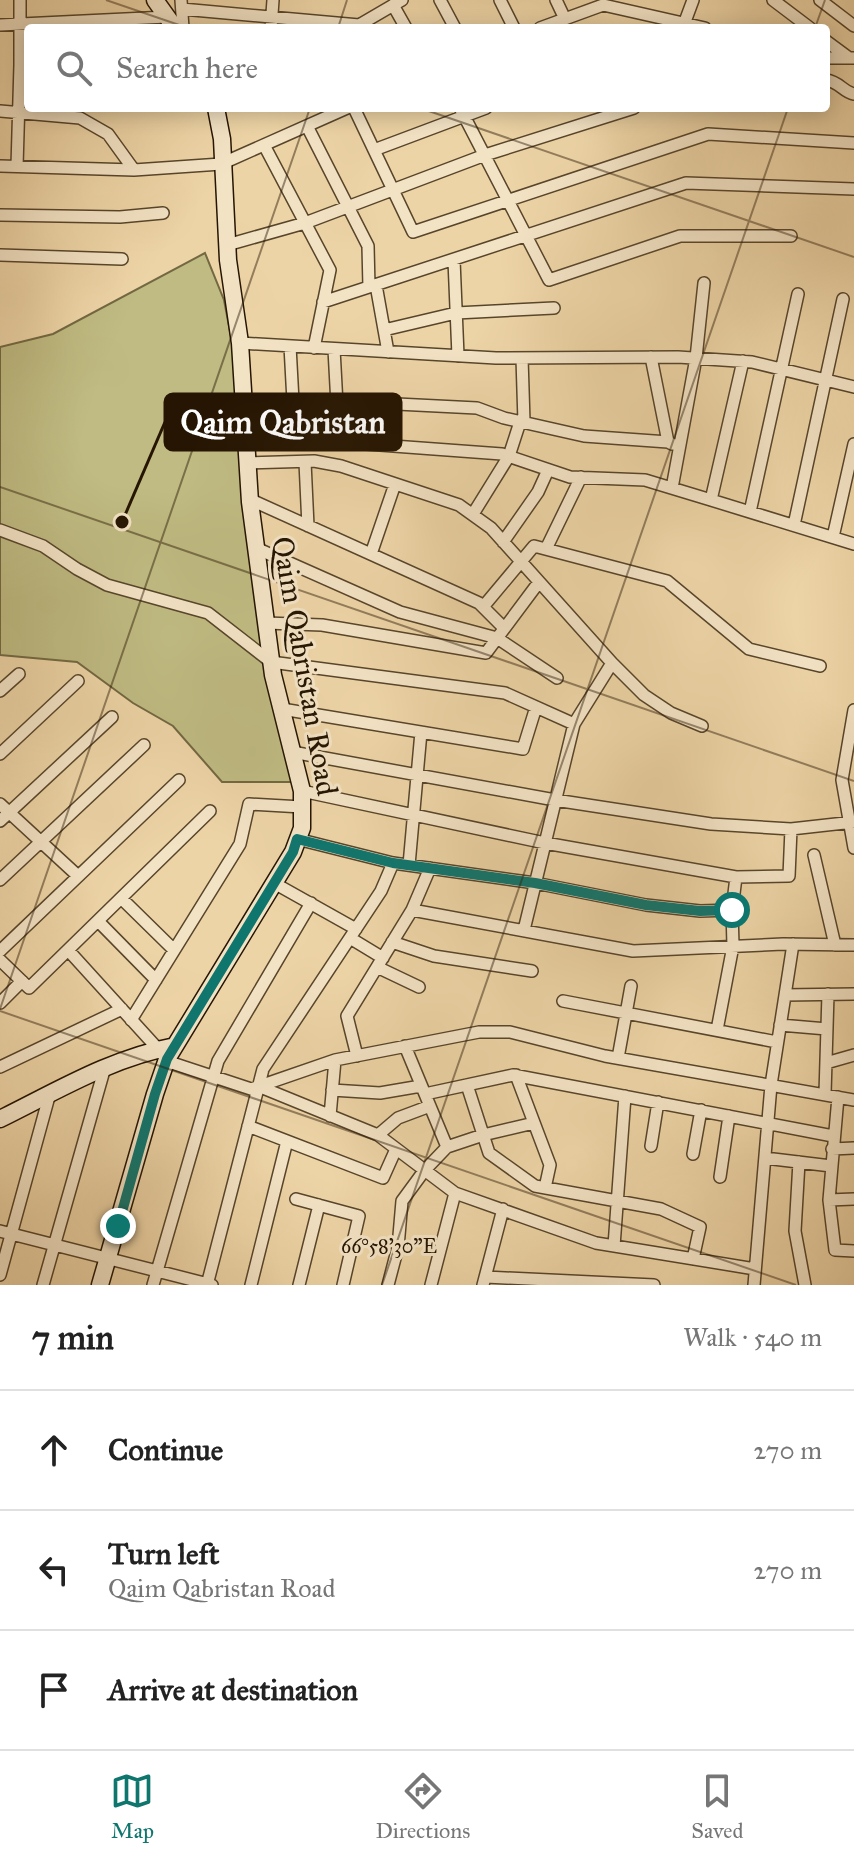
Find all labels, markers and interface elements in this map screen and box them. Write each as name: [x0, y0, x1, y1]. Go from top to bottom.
search box: [24, 24, 830, 112]
icon: search: [52, 46, 96, 90]
text: Search here: [116, 50, 258, 86]
callout: Qaim Qabristan: [165, 394, 401, 450]
text: Qaim Qabristan: [181, 403, 386, 442]
street label: Qaim Qabristan Road: [264, 534, 346, 798]
route start: [714, 892, 750, 928]
route end: [100, 1208, 136, 1244]
text: 66°58'30"E: [341, 1234, 437, 1258]
text: 7 min: [32, 1317, 114, 1358]
text: Walk · 540 m: [683, 1321, 822, 1353]
icon: ahead: [32, 1428, 76, 1472]
text: Continue: [108, 1432, 223, 1468]
text: 270 m: [753, 1434, 822, 1466]
text: Turn left: [108, 1536, 219, 1572]
icon: left: [32, 1548, 76, 1592]
text: 270 m: [753, 1554, 822, 1586]
text: Qaim Qabristan Road: [108, 1572, 335, 1604]
icon: arrive: [32, 1668, 76, 1712]
text: Arrive at destination: [108, 1672, 358, 1708]
tab: Map: [110, 1769, 154, 1844]
tab: Directions: [375, 1769, 470, 1844]
tab: Saved: [691, 1769, 743, 1844]

